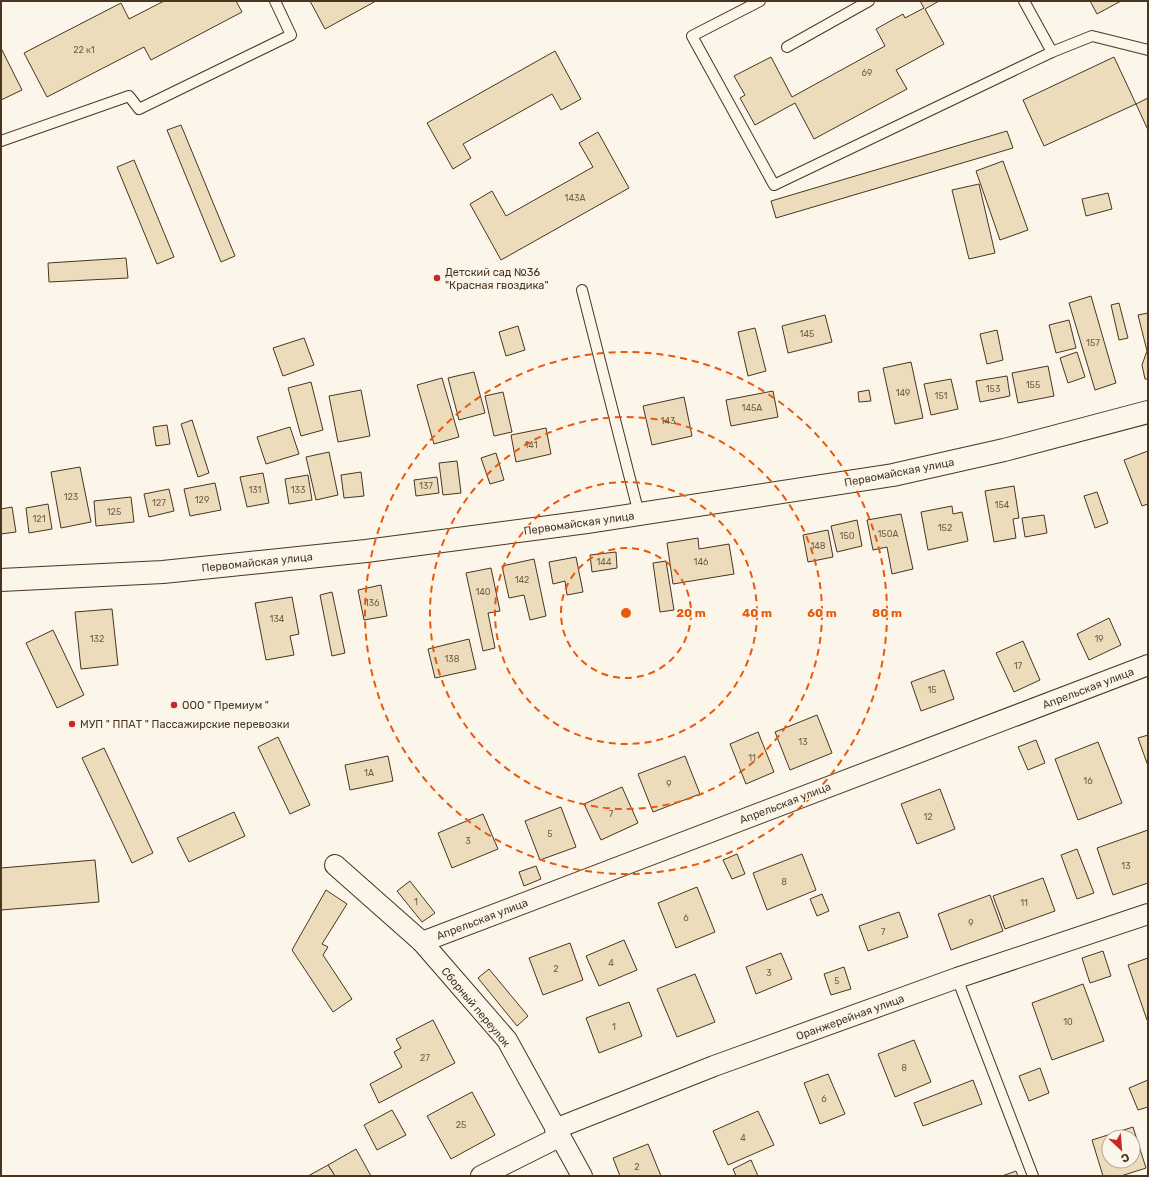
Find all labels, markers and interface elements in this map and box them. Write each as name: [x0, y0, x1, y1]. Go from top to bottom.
house number: 22 к1: [73, 45, 95, 55]
house number: 69: [862, 68, 872, 78]
house number: 143А: [565, 193, 585, 203]
place label: Детский сад №36 "Красная гвоздика": [445, 266, 549, 292]
marker: Детский сад №36 "Красная гвоздика": [432, 273, 442, 283]
house number: 145: [800, 329, 814, 339]
house number: 157: [1086, 338, 1100, 348]
house number: 155: [1026, 380, 1040, 390]
house number: 153: [986, 384, 1000, 394]
house number: 149: [896, 388, 910, 398]
house number: 151: [935, 391, 948, 401]
house number: 145А: [742, 403, 762, 413]
house number: 143: [661, 416, 675, 426]
house number: 141: [524, 440, 538, 450]
street label: Первомайская улица: [843, 455, 955, 490]
house number: 137: [419, 481, 433, 491]
house number: 131: [249, 485, 262, 495]
house number: 133: [291, 485, 305, 495]
house number: 123: [64, 492, 78, 502]
house number: 129: [195, 495, 209, 505]
house number: 127: [152, 498, 166, 508]
house number: 154: [995, 500, 1010, 510]
house number: 125: [107, 507, 121, 517]
street label: Первомайская улица: [523, 509, 635, 538]
house number: 121: [33, 514, 46, 524]
house number: 152: [938, 523, 952, 533]
house number: 150А: [878, 529, 898, 539]
house number: 150: [840, 531, 855, 541]
house number: 148: [810, 541, 826, 551]
street label: Первомайская улица: [201, 550, 313, 575]
house number: 144: [596, 557, 612, 567]
house number: 146: [694, 557, 709, 567]
house number: 142: [515, 575, 529, 585]
house number: 140: [475, 587, 491, 597]
house number: 136: [365, 598, 380, 608]
centre of rings: [619, 606, 633, 620]
text: 20 m: [676, 606, 706, 620]
text: 40 m: [742, 606, 772, 620]
text: 60 m: [807, 606, 837, 620]
text: 80 m: [872, 606, 902, 620]
house number: 134: [270, 614, 285, 624]
house number: 132: [90, 634, 104, 644]
house number: 19: [1094, 634, 1104, 644]
house number: 138: [445, 654, 460, 664]
house number: 17: [1014, 661, 1023, 671]
street label: Апрельская улица: [1041, 665, 1136, 712]
house number: 15: [927, 685, 937, 695]
place label: ООО " Премиум ": [182, 699, 269, 712]
marker: ООО " Премиум ": [169, 700, 179, 710]
place label: МУП " ППАТ " Пассажирские перевозки: [80, 718, 289, 731]
marker: МУП " ППАТ " Пассажирские перевозки: [67, 719, 77, 729]
house number: 13: [798, 737, 808, 747]
house number: 11: [748, 753, 756, 763]
house number: 1А: [364, 768, 374, 778]
house number: 16: [1083, 776, 1093, 786]
house number: 9: [666, 779, 672, 789]
street label: Апрельская улица: [738, 780, 833, 827]
house number: 7: [609, 809, 614, 819]
house number: 12: [923, 812, 933, 822]
house number: 5: [547, 829, 553, 839]
house number: 3: [465, 836, 471, 846]
house number: 13: [1121, 861, 1131, 871]
house number: 8: [781, 877, 787, 887]
street label: Апрельская улица: [435, 896, 530, 943]
house number: 1: [414, 897, 418, 907]
house number: 11: [1020, 898, 1028, 908]
house number: 6: [683, 913, 689, 923]
house number: 9: [968, 918, 974, 928]
house number: 7: [881, 927, 886, 937]
house number: 4: [608, 958, 614, 968]
house number: 2: [553, 964, 559, 974]
street label: Сборный переулок: [439, 965, 513, 1050]
house number: 3: [766, 968, 772, 978]
house number: 5: [834, 976, 840, 986]
street label: Оранжерейная улица: [794, 992, 906, 1043]
house number: 10: [1063, 1017, 1073, 1027]
house number: 1: [612, 1022, 616, 1032]
house number: 27: [420, 1053, 430, 1063]
house number: 8: [901, 1063, 907, 1073]
house number: 6: [821, 1094, 827, 1104]
house number: 25: [456, 1120, 466, 1130]
north arrow: [1101, 1129, 1141, 1169]
house number: 4: [740, 1133, 746, 1143]
text: С: [1119, 1150, 1131, 1165]
house number: 2: [634, 1162, 640, 1172]

